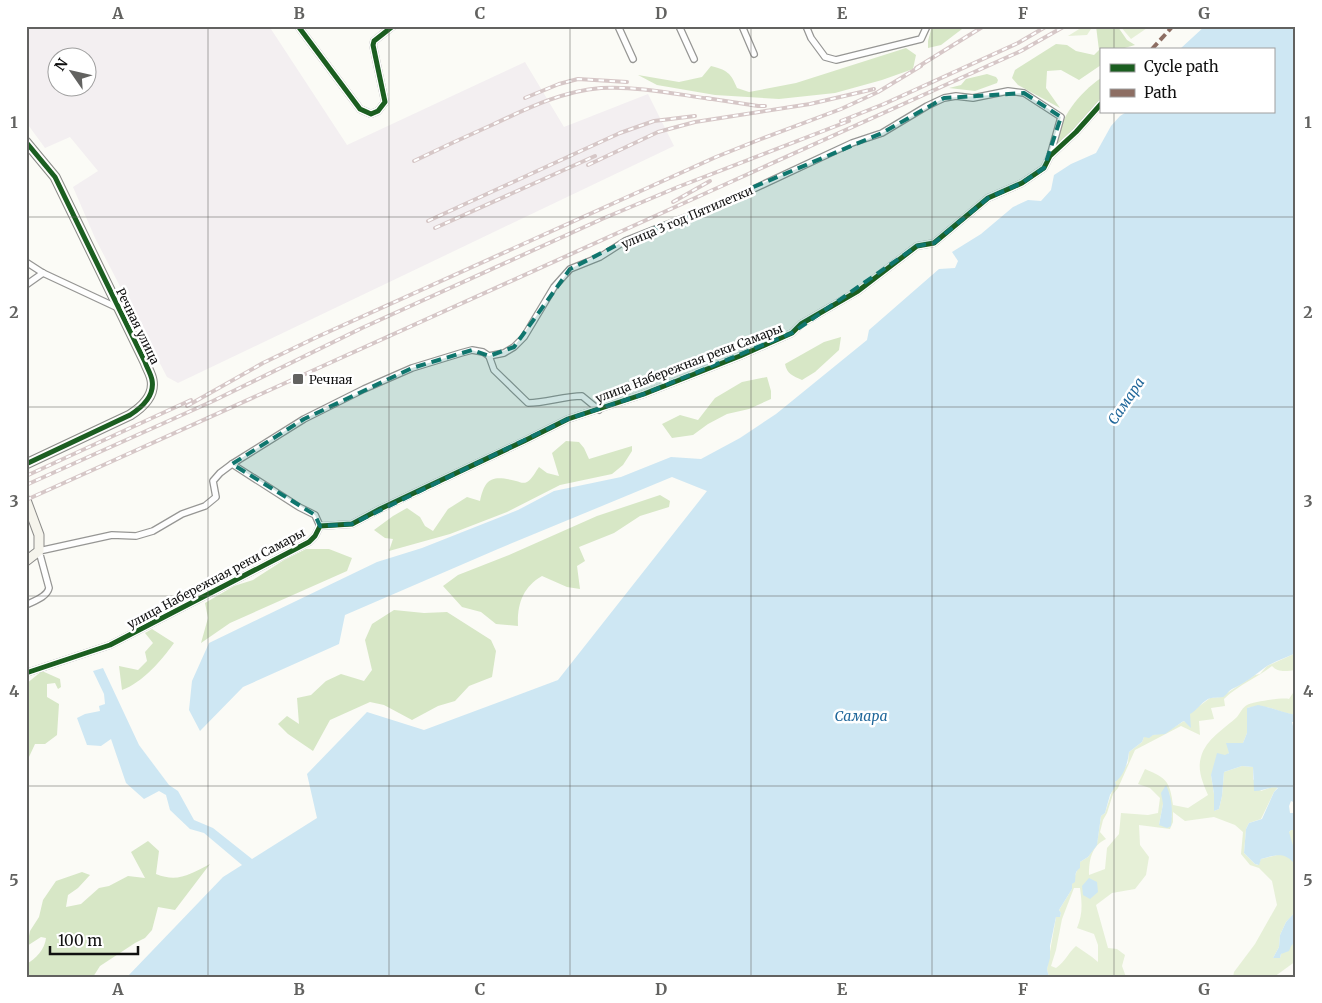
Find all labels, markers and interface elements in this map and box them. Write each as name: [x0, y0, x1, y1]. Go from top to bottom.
text: A: [111, 3, 124, 23]
text: B: [293, 3, 305, 23]
text: C: [475, 3, 485, 23]
text: D: [655, 3, 667, 23]
text: E: [837, 3, 848, 23]
text: F: [1018, 3, 1028, 23]
text: G: [1198, 3, 1210, 23]
north arrow: [48, 48, 98, 98]
legend: [1100, 48, 1274, 112]
text: N: [51, 55, 72, 74]
text: Cycle path: [1144, 57, 1219, 76]
text: Path: [1144, 83, 1177, 102]
text: 1: [10, 112, 18, 132]
text: 1: [1304, 112, 1312, 132]
street label: улица 3 год Пятилетки: [619, 182, 755, 252]
street label: Речная улица: [113, 285, 163, 367]
text: 2: [9, 302, 19, 322]
text: 2: [1303, 302, 1313, 322]
street label: улица Набережная реки Самары: [593, 320, 785, 406]
marker: Речная: [291, 372, 305, 386]
place label: Речная: [309, 372, 352, 387]
water label: Самара: [1104, 374, 1148, 428]
text: 3: [9, 491, 19, 511]
text: 3: [1303, 491, 1313, 511]
street label: улица Набережная реки Самары: [124, 525, 308, 631]
text: 4: [9, 681, 19, 701]
text: 4: [1303, 681, 1313, 701]
water label: Самара: [835, 707, 887, 725]
text: 5: [9, 870, 19, 890]
text: 5: [1303, 870, 1313, 890]
scale bar: [50, 923, 138, 955]
text: 100 m: [58, 931, 102, 950]
text: A: [111, 979, 124, 999]
text: B: [293, 979, 305, 999]
text: C: [475, 979, 485, 999]
text: D: [655, 979, 667, 999]
text: E: [837, 979, 848, 999]
text: F: [1018, 979, 1028, 999]
text: G: [1198, 979, 1210, 999]

